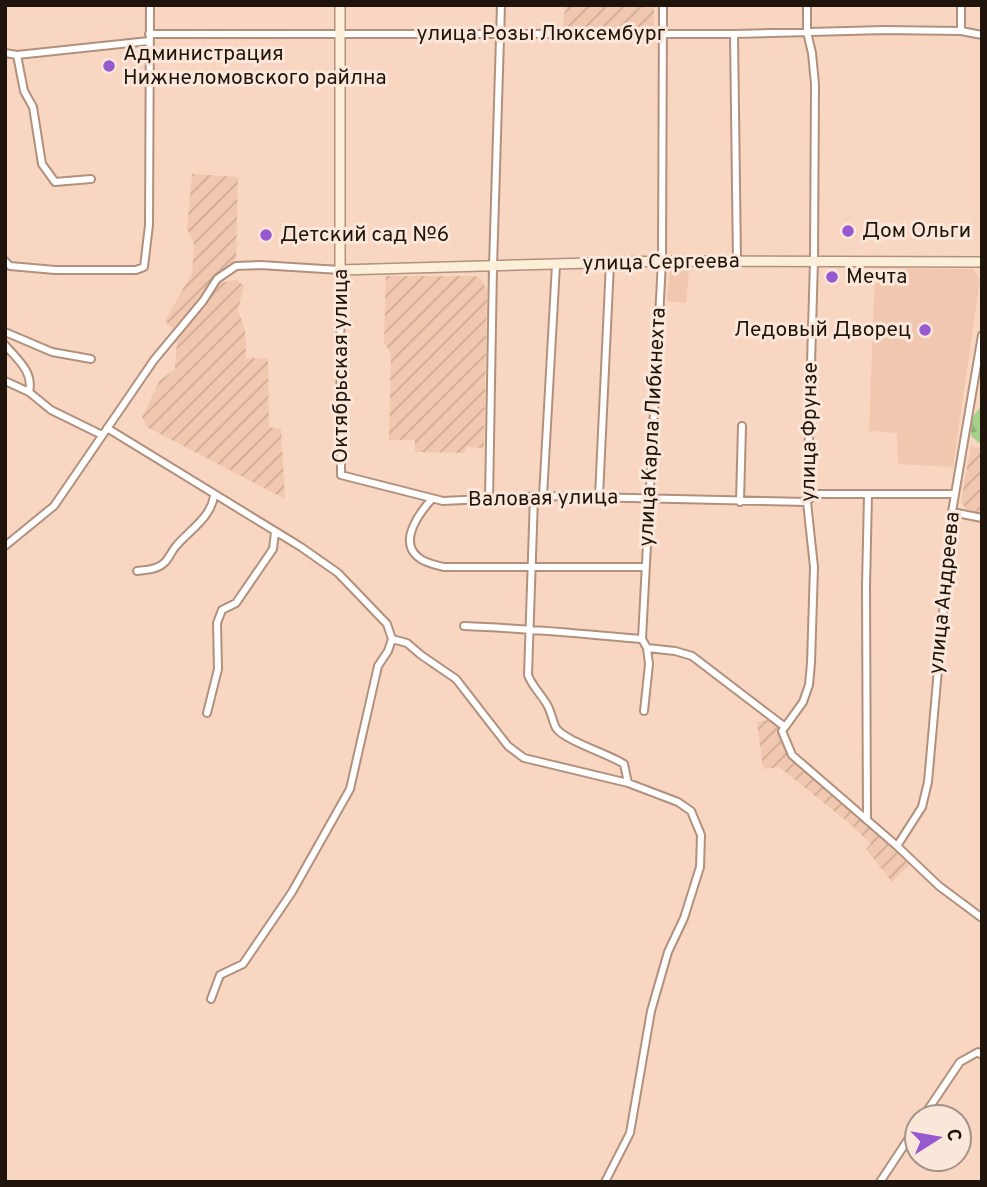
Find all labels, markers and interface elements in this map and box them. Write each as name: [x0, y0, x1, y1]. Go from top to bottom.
street label: улица Розы Люксембург: [416, 21, 666, 48]
place label: Администрация Нижнеломовского райлна: [123, 41, 387, 92]
marker: Администрация Нижнеломовского райлна: [101, 58, 117, 74]
place label: Дом Ольги: [862, 218, 971, 245]
place label: Детский сад №6: [280, 222, 449, 249]
marker: Дом Ольги: [840, 223, 856, 239]
marker: Детский сад №6: [258, 227, 274, 243]
street label: улица Сергеева: [582, 248, 740, 278]
place label: Мечта: [846, 264, 907, 291]
street label: Октябрьская улица: [328, 269, 355, 463]
marker: Мечта: [824, 269, 840, 285]
street label: улица Карла Либкнехта: [633, 307, 673, 547]
place label: Ледовый Дворец: [734, 317, 911, 344]
marker: Ледовый Дворец: [917, 322, 933, 338]
street label: улица Фрунзе: [795, 362, 825, 502]
street label: Валовая улица: [468, 484, 618, 514]
street label: улица Андреева: [923, 510, 967, 676]
north arrow: [903, 1103, 973, 1173]
text: С: [940, 1127, 966, 1143]

